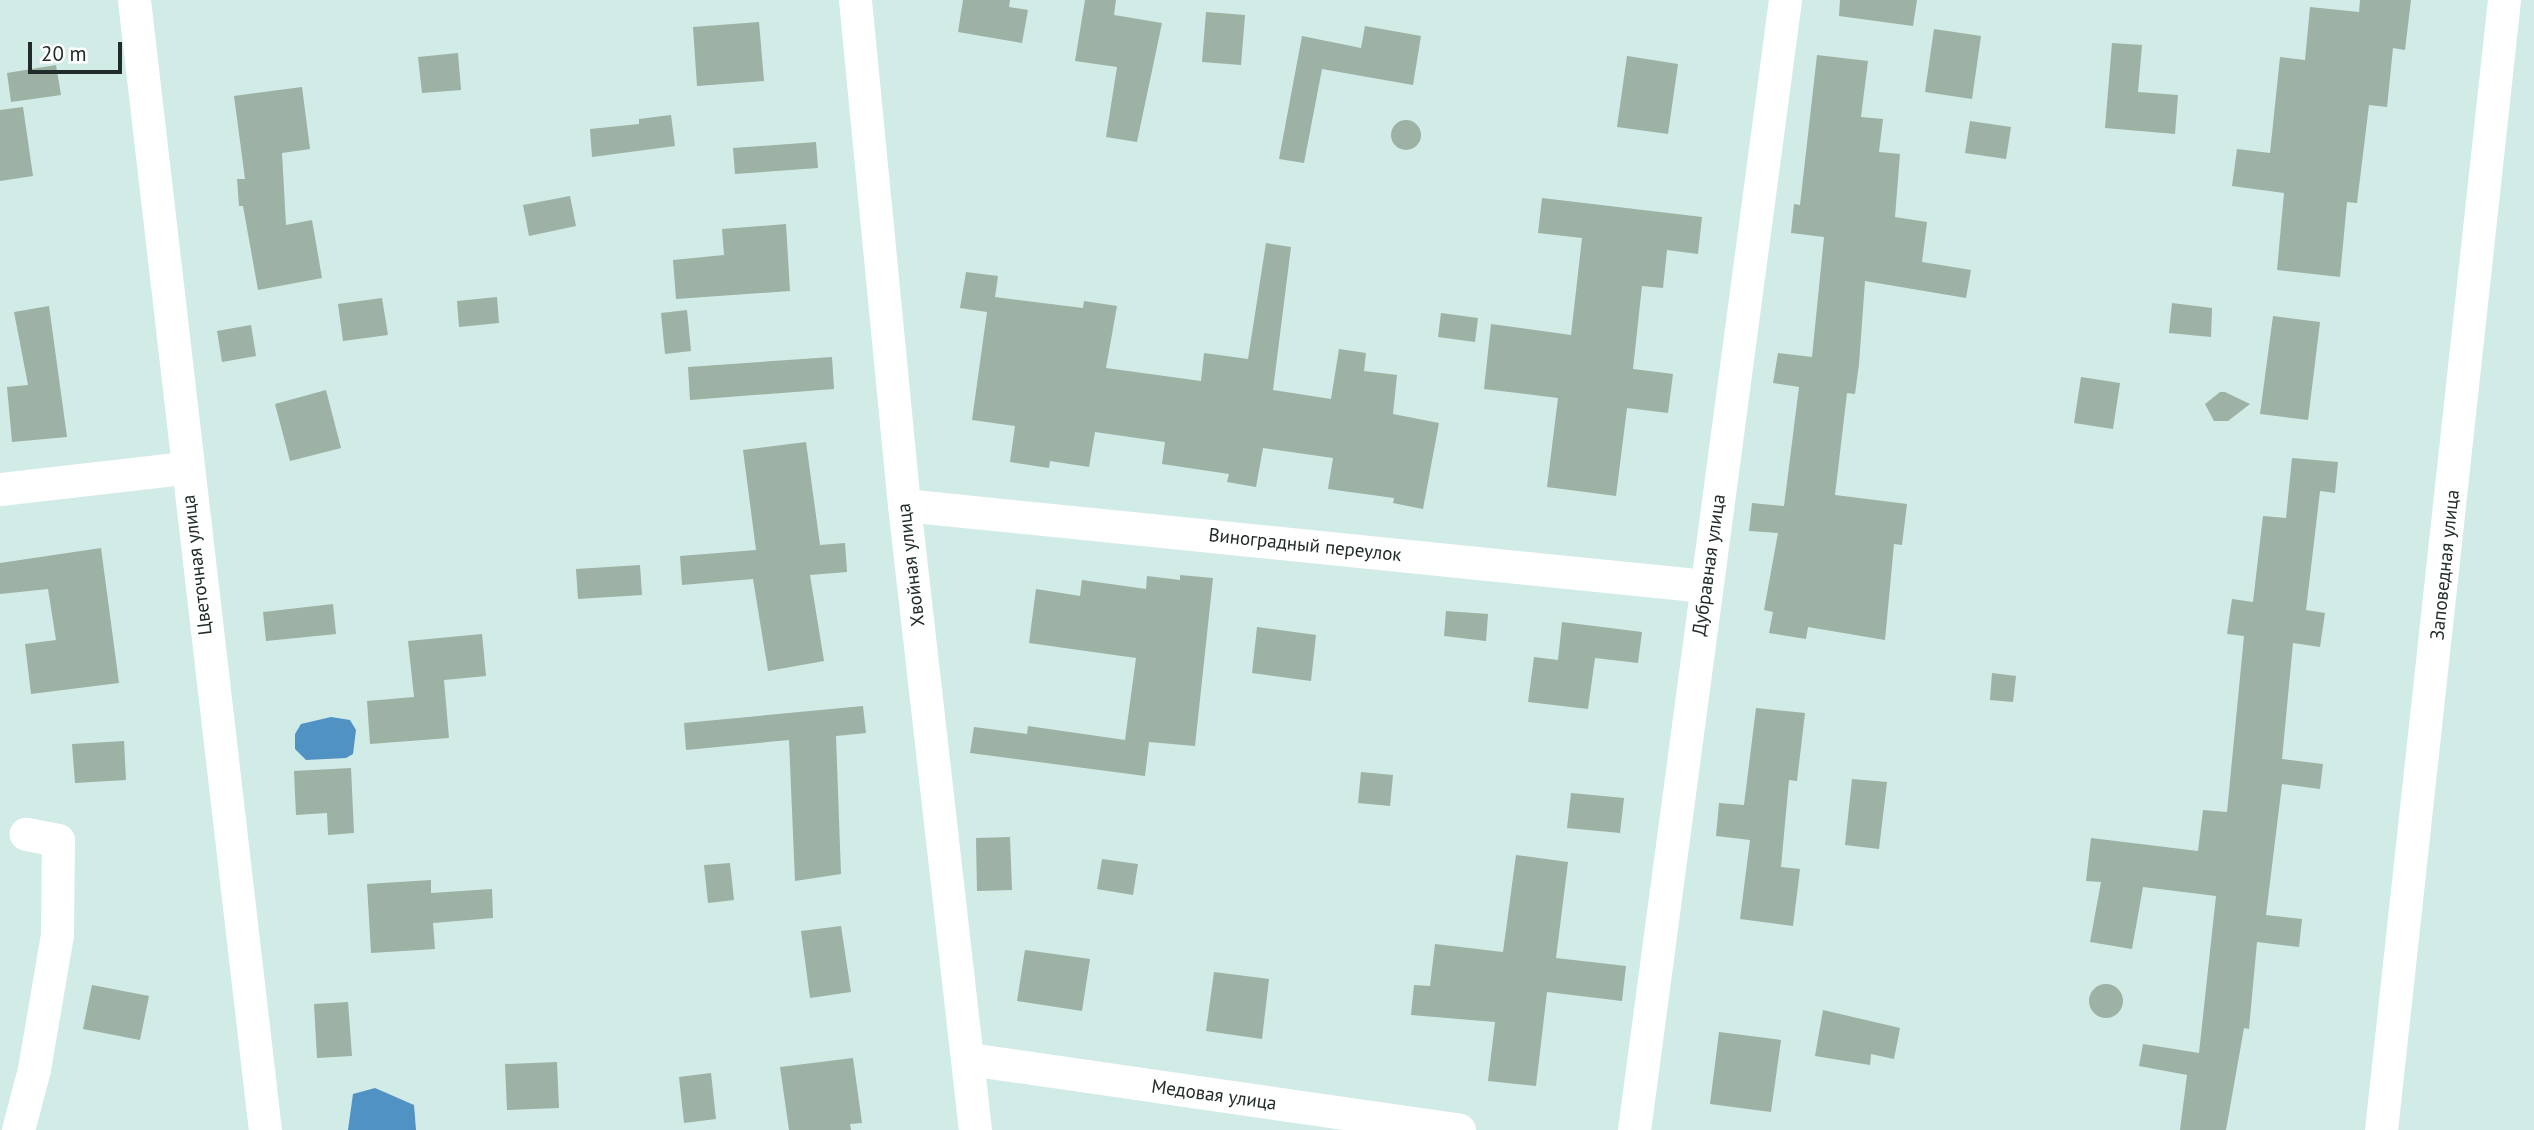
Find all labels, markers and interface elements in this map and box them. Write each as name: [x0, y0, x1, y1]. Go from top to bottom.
scale bar: [32, 28, 126, 72]
text: 20 m: [41, 40, 87, 67]
street label: Заповедная улица: [2426, 489, 2464, 641]
street label: Дубравная улица: [1688, 493, 1730, 637]
street label: Цветочная улица: [177, 494, 217, 636]
street label: Хвойная улица: [892, 502, 930, 628]
street label: Виноградный переулок: [1207, 524, 1403, 566]
street label: Медовая улица: [1150, 1075, 1278, 1115]

